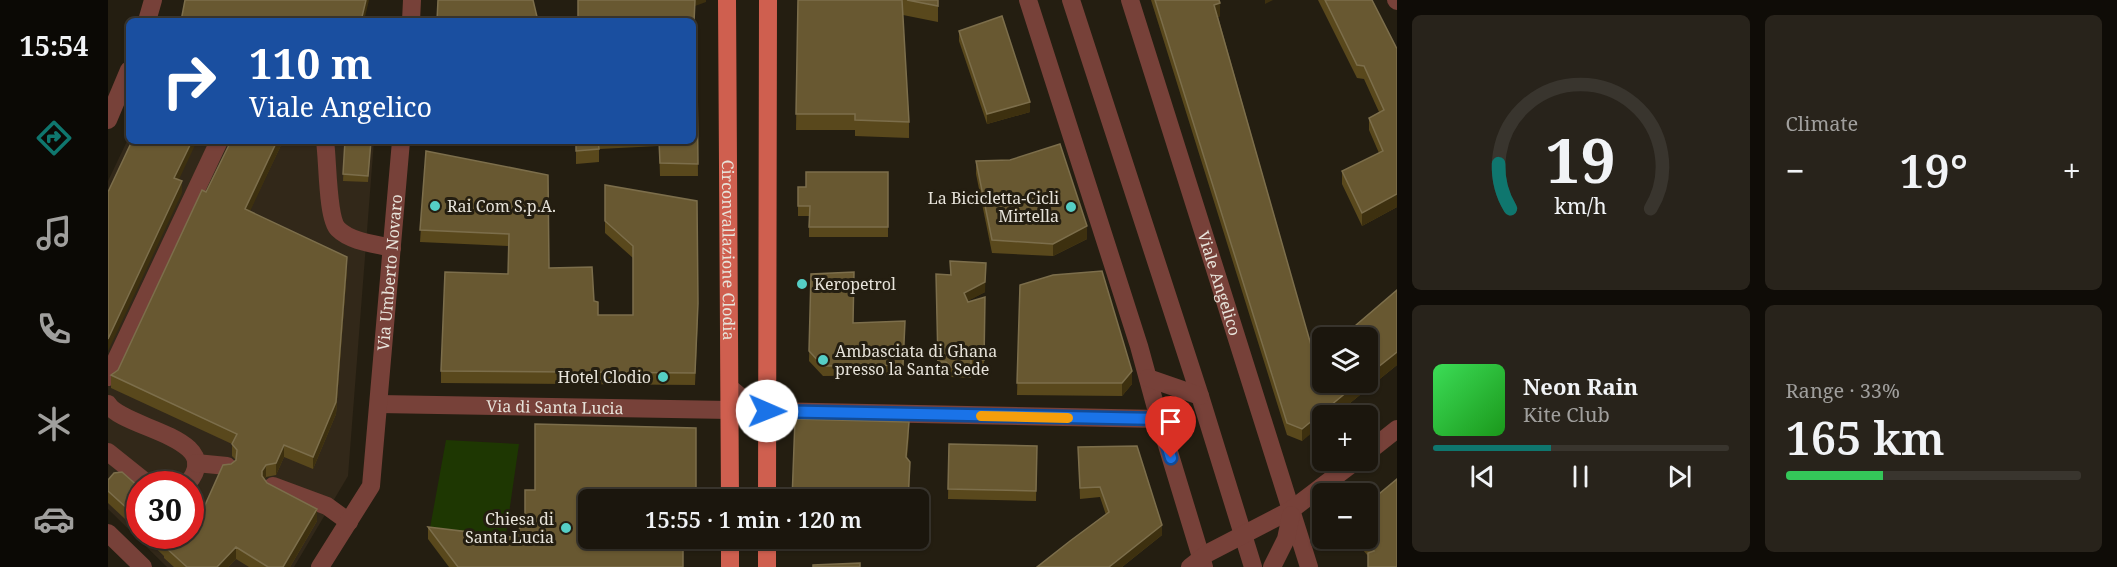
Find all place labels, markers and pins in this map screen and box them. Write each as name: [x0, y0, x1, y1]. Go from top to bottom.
place label: La Bicicletta-Cicli Mirtella: [928, 187, 1059, 227]
place label: Rai Com S.p.A.: [447, 195, 556, 217]
marker: Rai Com S.p.A.: [428, 199, 442, 213]
marker: La Bicicletta-Cicli Mirtella: [1064, 200, 1078, 214]
place label: Keropetrol: [814, 273, 896, 295]
marker: Keropetrol: [795, 277, 809, 291]
place label: Ambasciata di Ghana presso la Santa Sede: [835, 340, 997, 380]
marker: Ambasciata di Ghana presso la Santa Sede: [816, 353, 830, 367]
place label: Hotel Clodio: [558, 366, 651, 388]
marker: Hotel Clodio: [656, 370, 670, 384]
pin: [1145, 396, 1196, 458]
place label: Chiesa di Santa Lucia: [465, 508, 554, 548]
marker: Chiesa di Santa Lucia: [559, 521, 573, 535]

